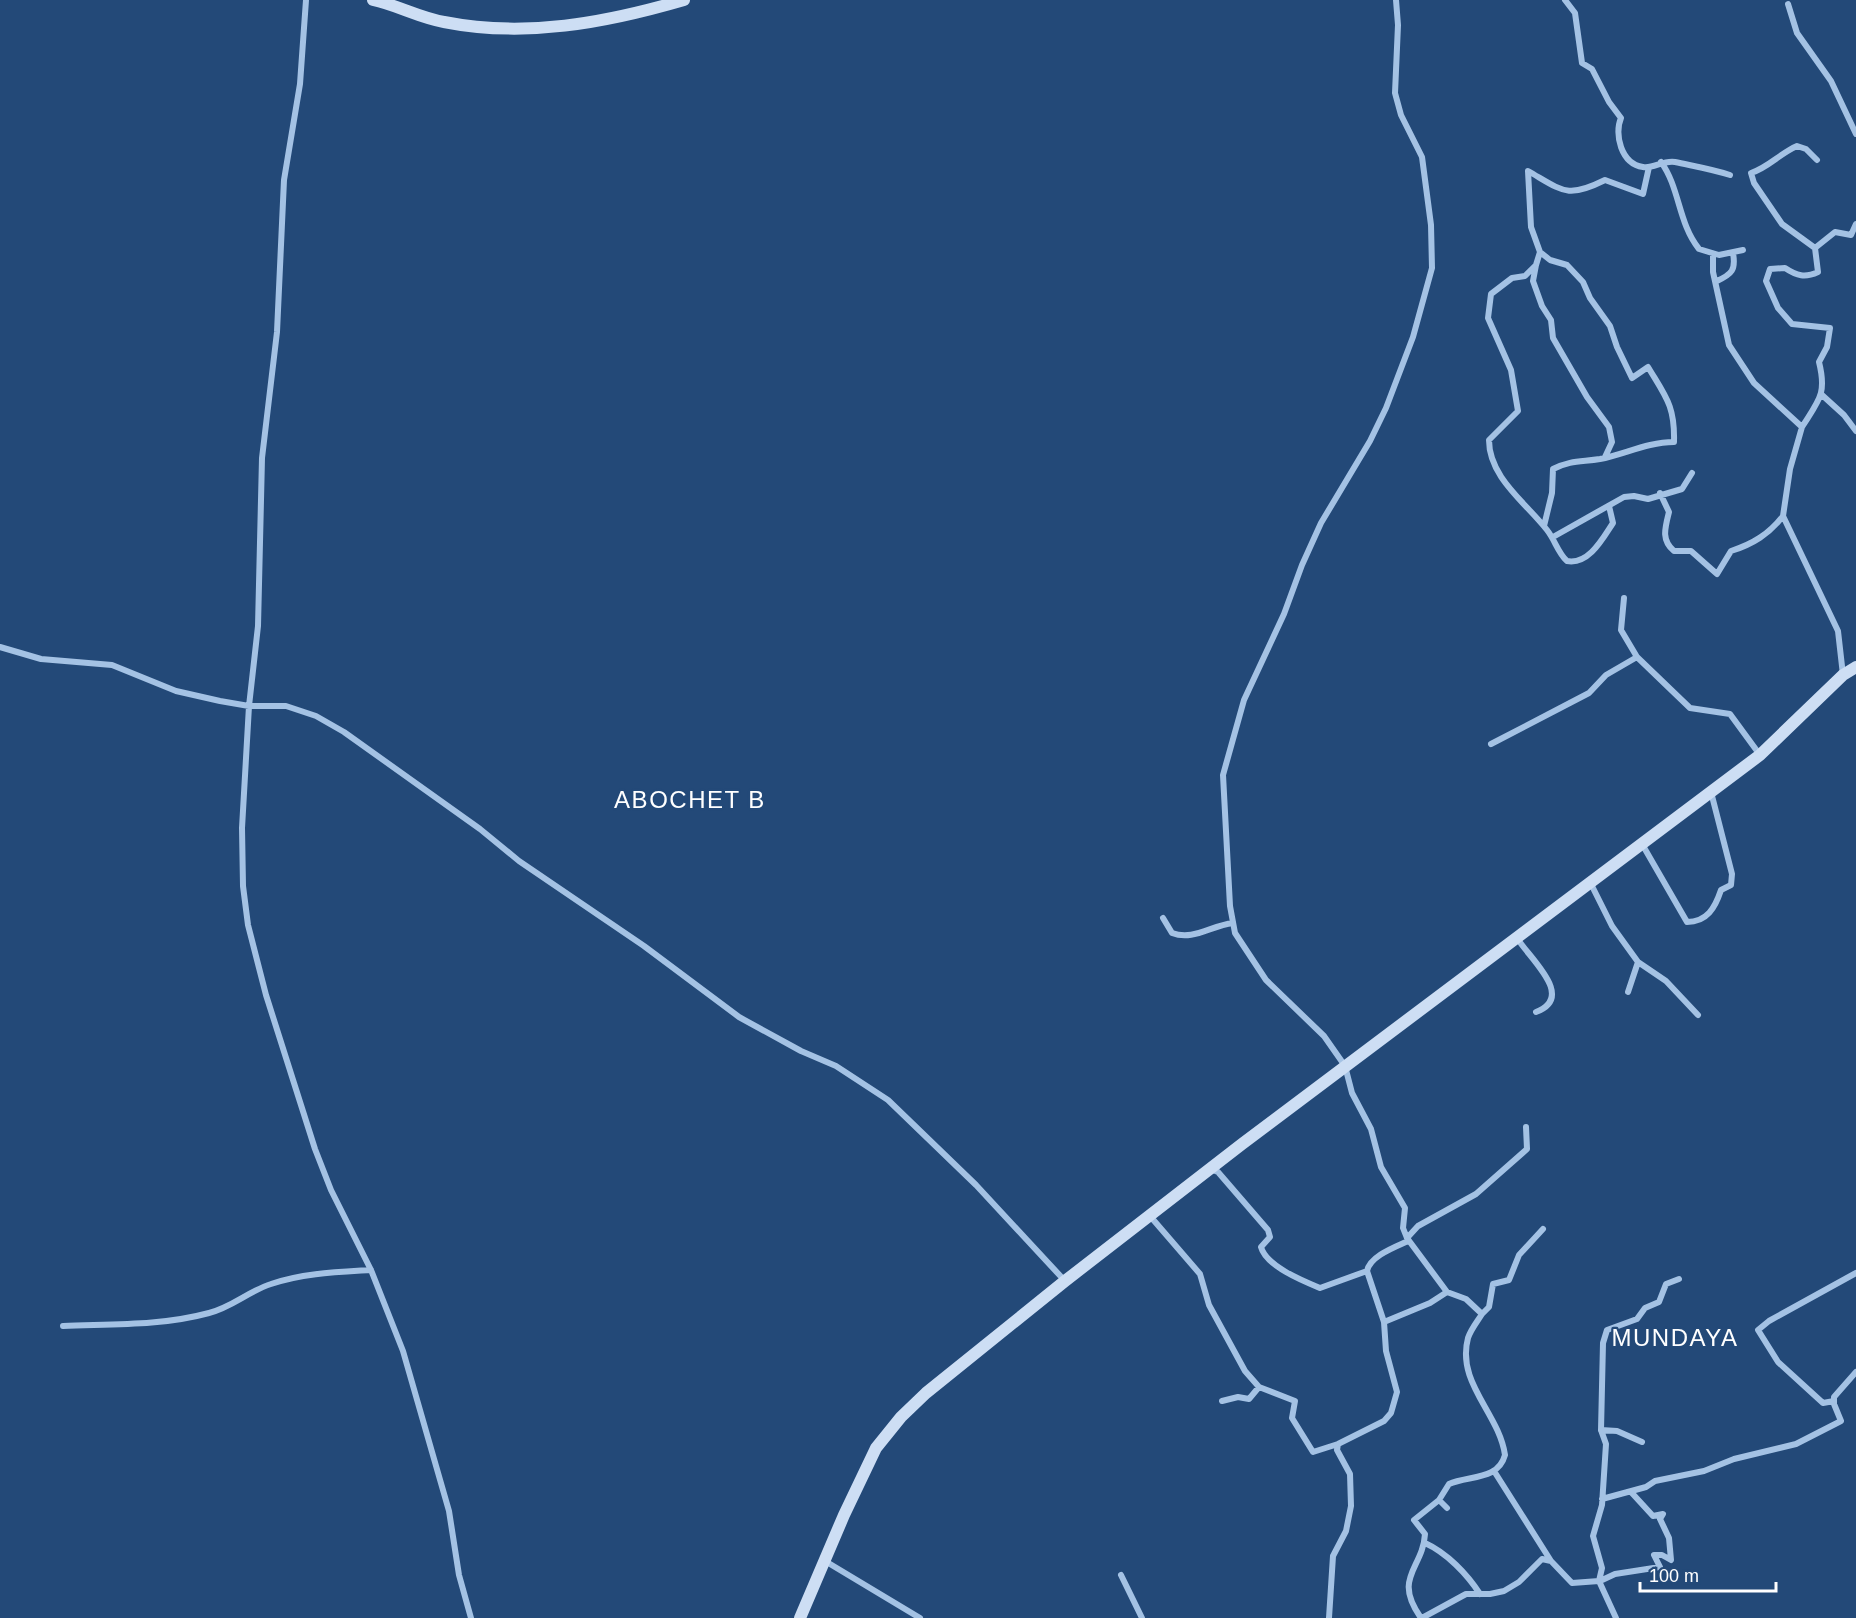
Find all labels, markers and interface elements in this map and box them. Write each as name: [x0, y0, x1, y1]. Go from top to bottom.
district label: ABOCHET B: [614, 786, 766, 813]
district label: MUNDAYA: [1612, 1324, 1738, 1351]
scale bar: [1640, 1555, 1776, 1593]
text: 100 m: [1649, 1566, 1699, 1586]

